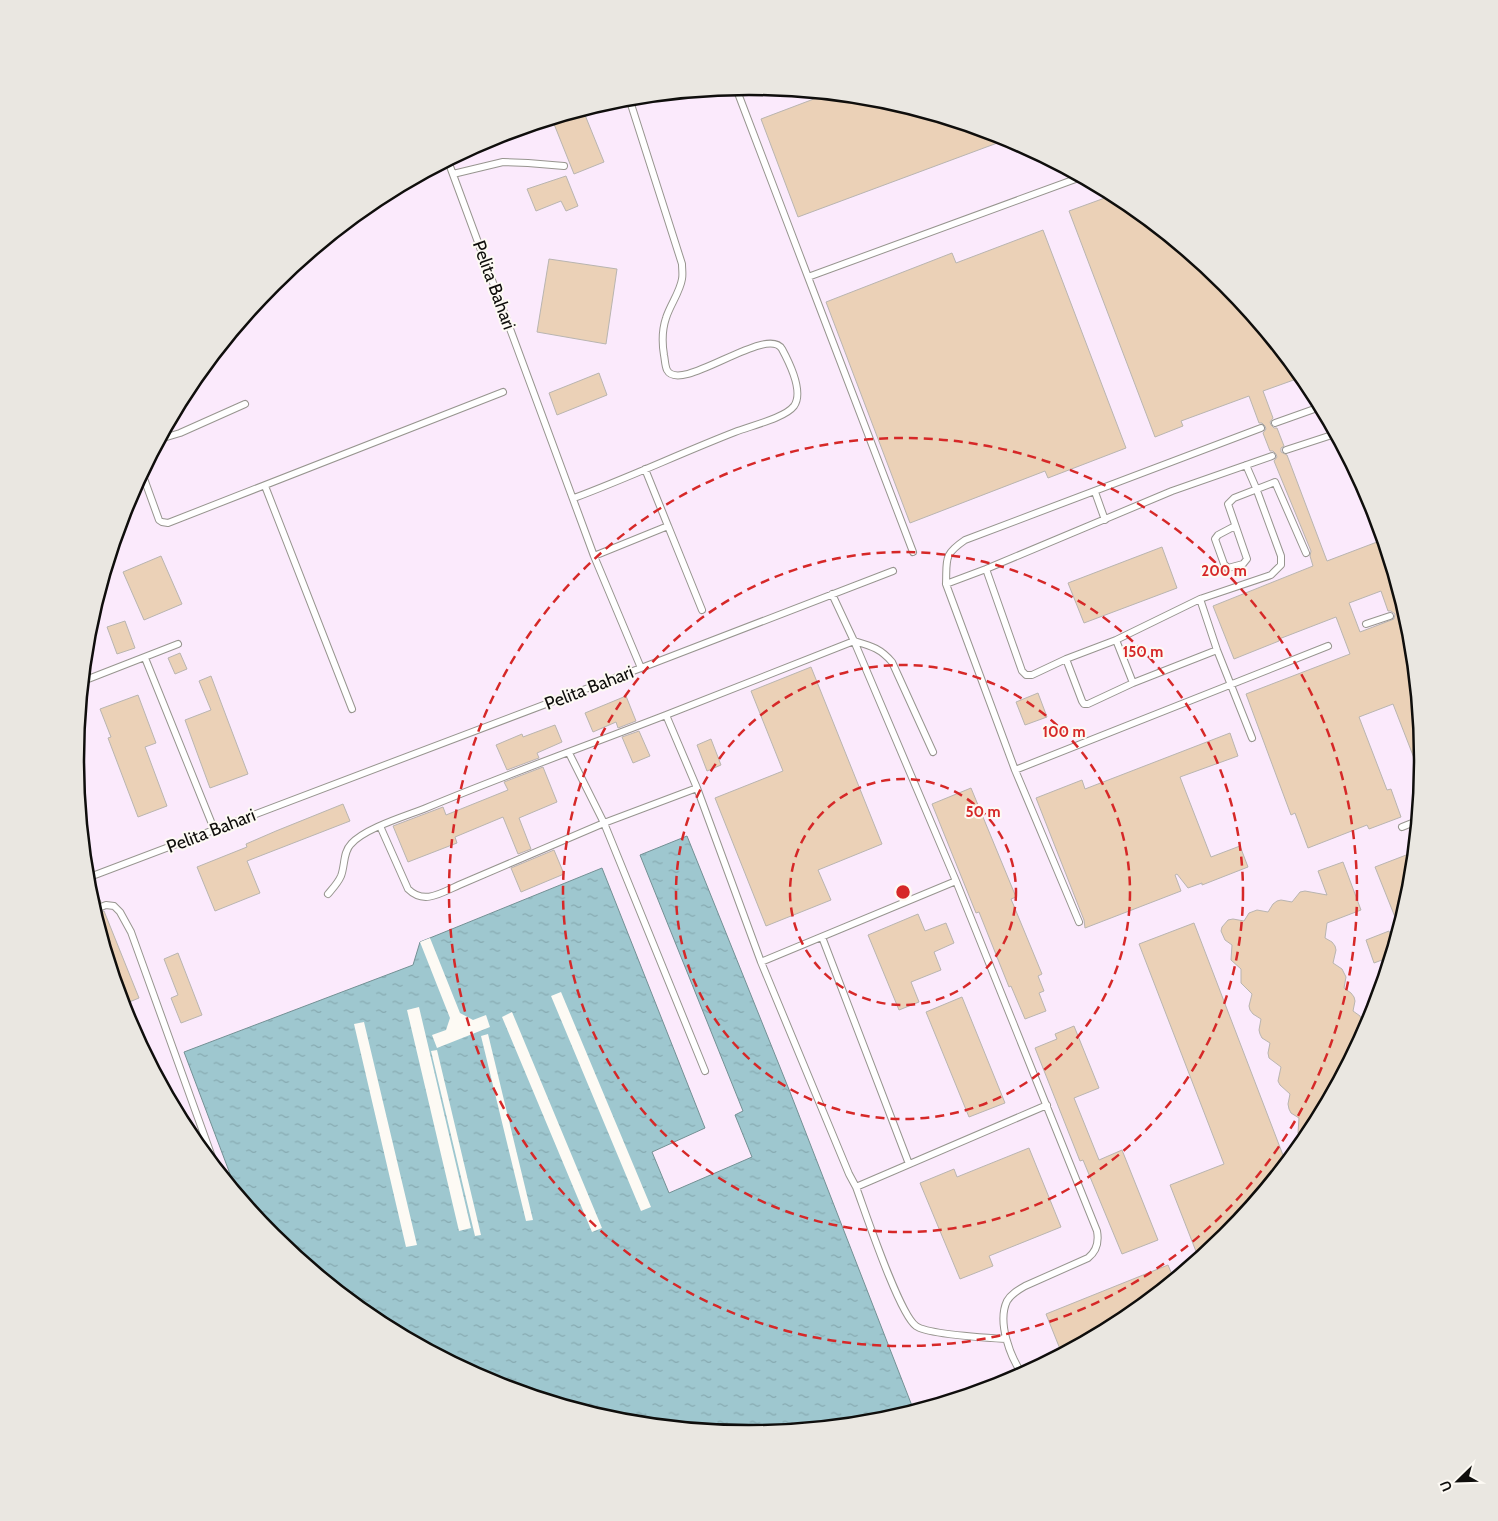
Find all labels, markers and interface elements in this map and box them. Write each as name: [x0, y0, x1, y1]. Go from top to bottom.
street label: Pelita Bahari: [468, 237, 520, 333]
text: 200 m: [1201, 562, 1247, 580]
text: 150 m: [1123, 643, 1163, 661]
street label: Pelita Bahari: [541, 661, 637, 715]
text: 100 m: [1042, 723, 1086, 741]
text: 50 m: [965, 803, 1001, 821]
street label: Pelita Bahari: [163, 804, 259, 858]
centre of rings: [894, 883, 912, 901]
north arrow: [1433, 1456, 1483, 1506]
text: U: [1436, 1478, 1456, 1494]

